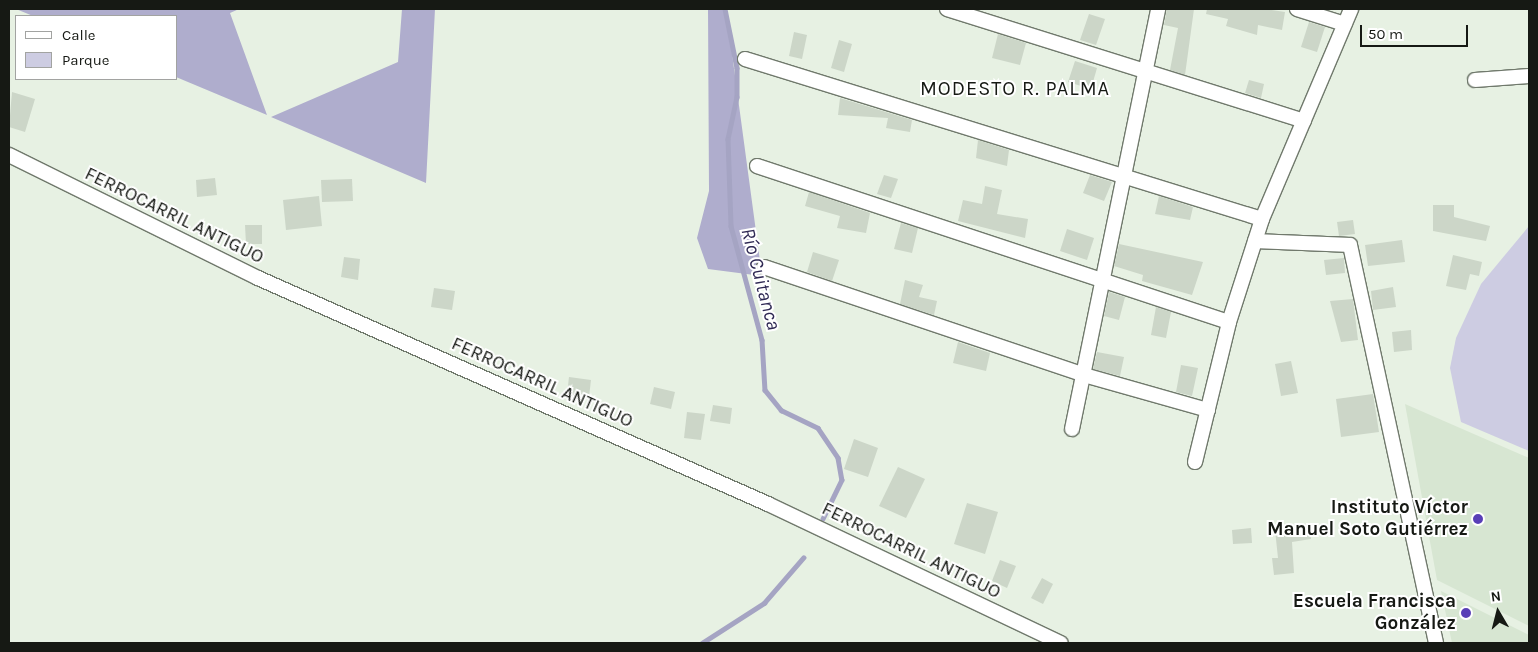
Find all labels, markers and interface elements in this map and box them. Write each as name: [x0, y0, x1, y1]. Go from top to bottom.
legend: [15, 15, 178, 80]
scale bar: [1363, 15, 1470, 47]
text: 50 m: [1368, 25, 1403, 43]
text: Calle: [62, 26, 96, 44]
text: Parque: [62, 51, 110, 69]
district label: MODESTO R. PALMA: [918, 76, 1112, 100]
street label: FERROCARRIL ANTIGUO: [81, 163, 267, 269]
water label: Río Cuitanca: [736, 225, 786, 333]
street label: FERROCARRIL ANTIGUO: [448, 333, 636, 433]
place label: Instituto Víctor Manuel Soto Gutiérrez: [1267, 497, 1468, 541]
street label: FERROCARRIL ANTIGUO: [818, 498, 1004, 604]
marker: Instituto Víctor Manuel Soto Gutiérrez: [1472, 513, 1484, 525]
north arrow: [1473, 587, 1523, 637]
text: N: [1490, 588, 1502, 606]
place label: Escuela Francisca González: [1293, 591, 1456, 635]
marker: Escuela Francisca González: [1460, 607, 1472, 619]

